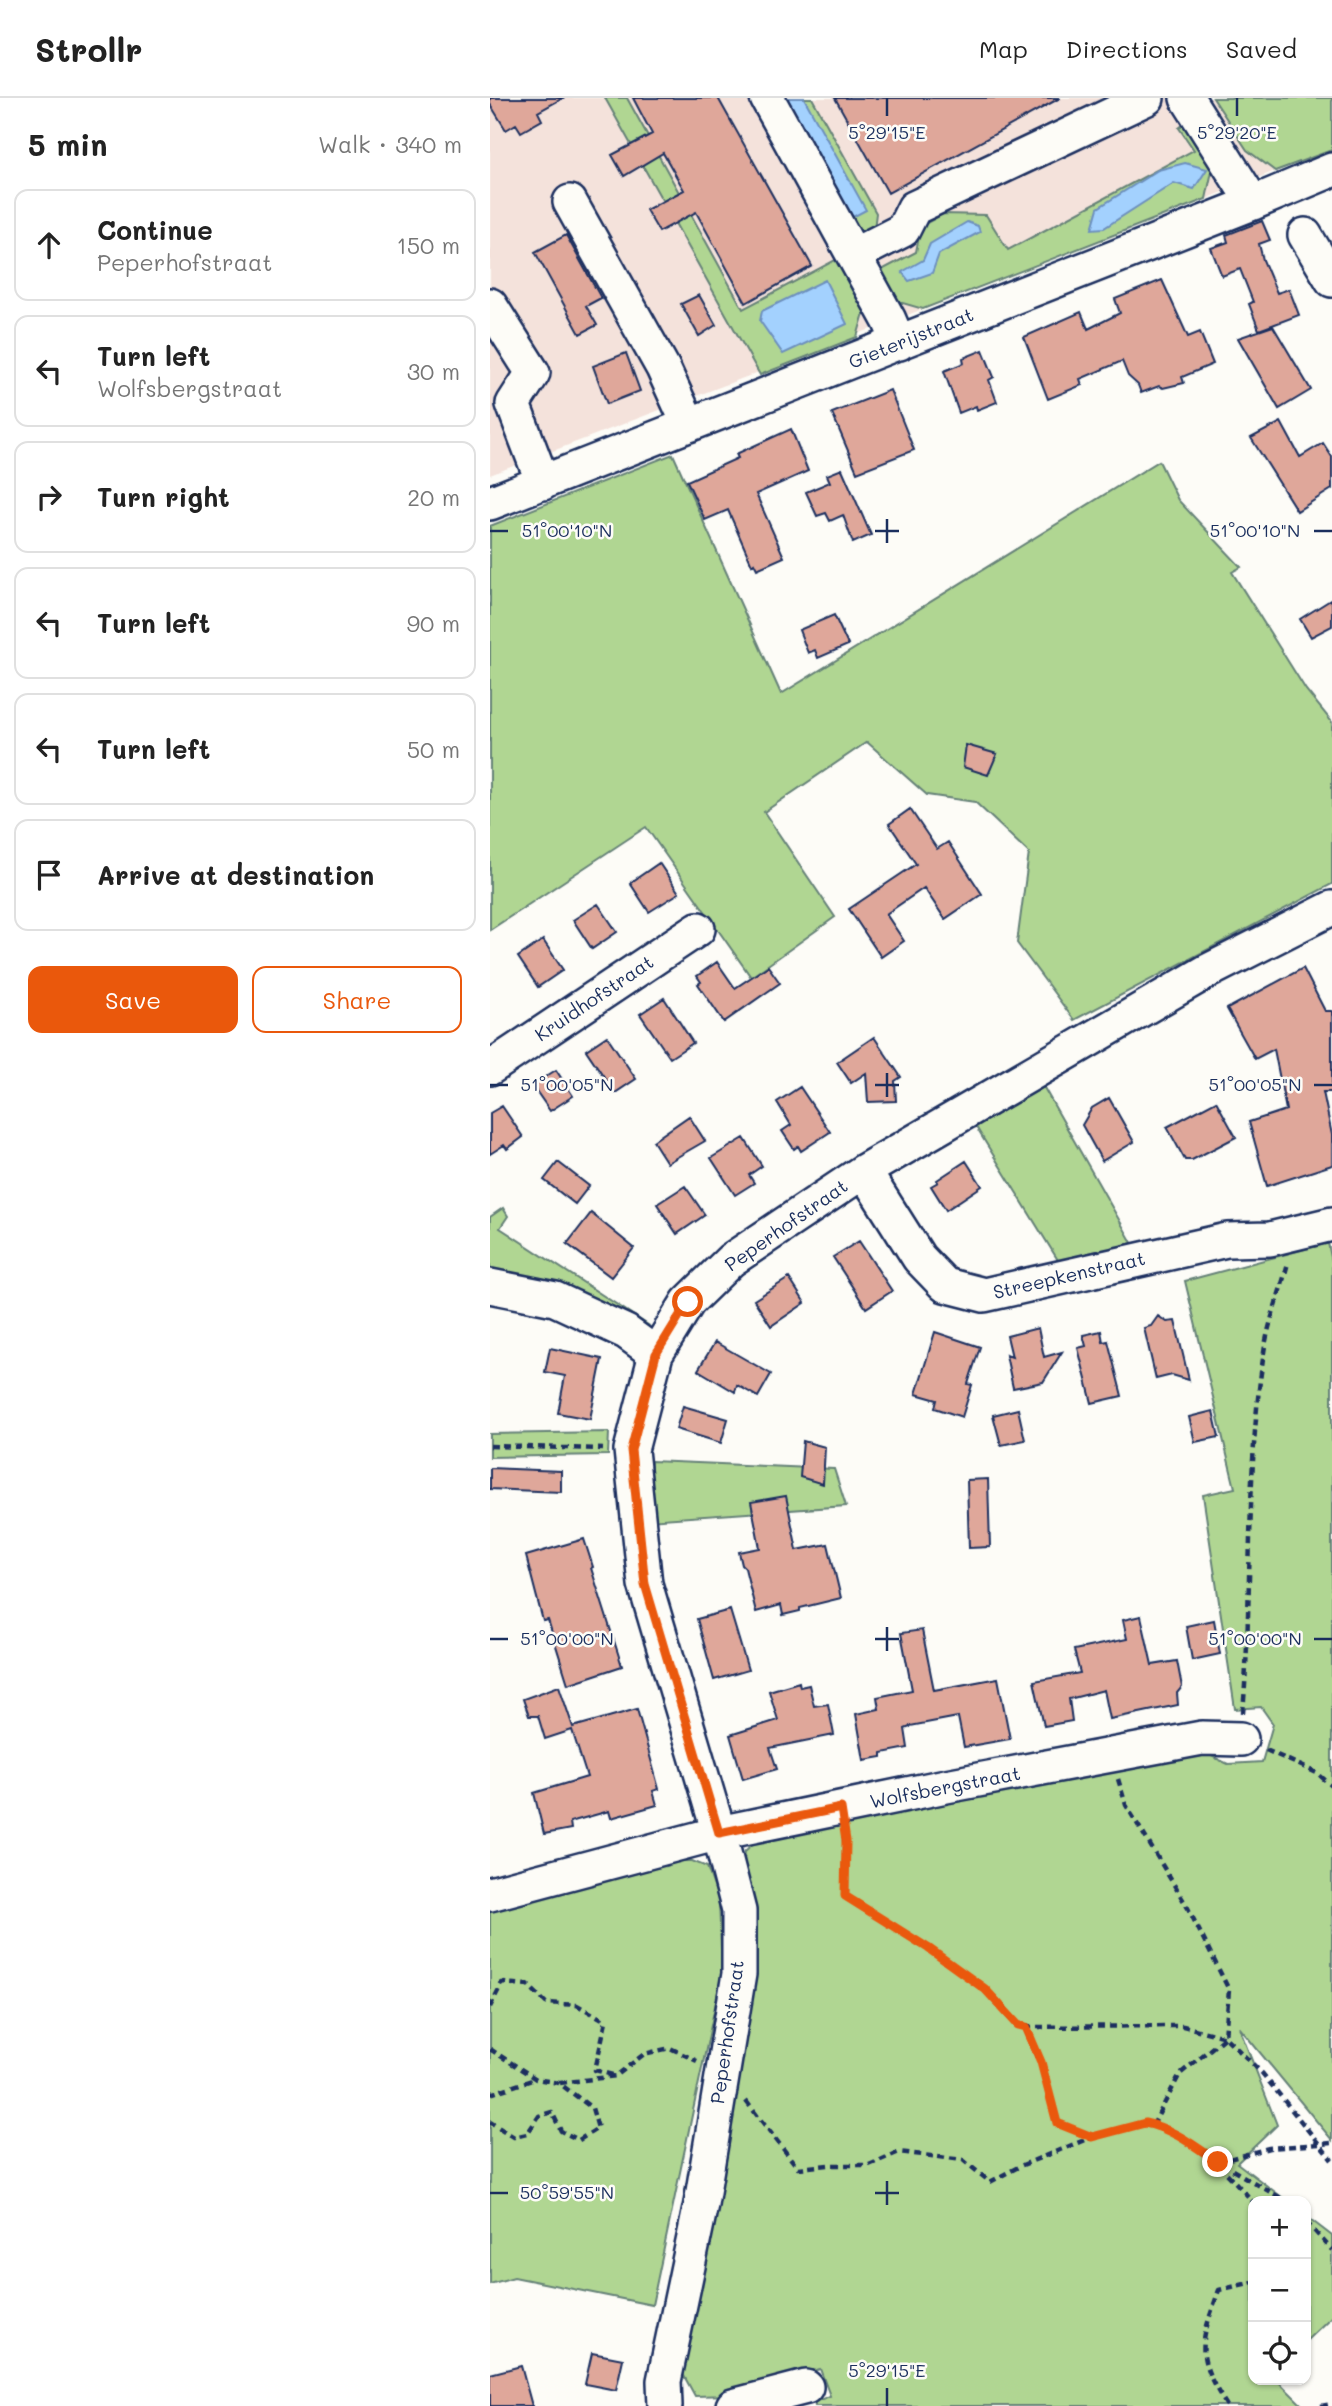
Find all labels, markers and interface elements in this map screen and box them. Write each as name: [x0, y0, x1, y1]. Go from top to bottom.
text: Strollr: [35, 27, 143, 70]
text: Map: [979, 33, 1028, 64]
text: Directions: [1066, 33, 1188, 64]
text: Saved: [1226, 33, 1297, 64]
text: 5°29'15"E: [848, 120, 926, 144]
text: 5°29'20"E: [1197, 120, 1277, 144]
text: 5 min: [28, 124, 108, 164]
text: Walk · 340 m: [318, 129, 462, 159]
text: Continue: [97, 213, 213, 247]
icon: ahead: [30, 226, 68, 264]
text: 150 m: [396, 230, 460, 260]
text: Peperhofstraat: [97, 247, 272, 277]
street label: Gieterijstraat: [845, 301, 977, 374]
text: Turn left: [97, 339, 210, 373]
icon: left: [30, 352, 68, 390]
text: 30 m: [407, 356, 460, 386]
text: Wolfsbergstraat: [97, 373, 282, 403]
icon: right: [30, 478, 68, 516]
text: Turn right: [97, 480, 230, 514]
text: 20 m: [407, 482, 460, 512]
text: 51°00'10"N: [522, 518, 612, 542]
text: 51°00'10"N: [1210, 518, 1300, 542]
icon: left: [30, 604, 68, 642]
text: Turn left: [97, 606, 210, 640]
text: 90 m: [407, 608, 460, 638]
icon: left: [30, 730, 68, 768]
text: Turn left: [97, 732, 210, 766]
text: 50 m: [407, 734, 460, 764]
icon: arrive: [30, 856, 68, 894]
text: Arrive at destination: [97, 858, 374, 892]
street label: Kruidhofstraat: [530, 949, 658, 1046]
button: Save: [28, 966, 238, 1033]
button: Share: [252, 966, 462, 1033]
text: 51°00'05"N: [521, 1072, 613, 1096]
text: 51°00'05"N: [1209, 1072, 1301, 1096]
street label: Peperhofstraat: [719, 1173, 852, 1276]
street label: Streepkenstraat: [990, 1245, 1147, 1304]
route start: [672, 1286, 703, 1317]
text: 51°00'00"N: [520, 1626, 614, 1650]
text: 51°00'00"N: [1208, 1626, 1302, 1650]
street label: Wolfsbergstraat: [867, 1760, 1022, 1813]
street label: Peperhofstraat: [704, 1958, 749, 2105]
route end: [1202, 2146, 1233, 2177]
text: 50°59'55"N: [520, 2180, 614, 2204]
map controls: [1248, 2196, 1311, 2385]
button: +: [1248, 2196, 1311, 2259]
button: −: [1248, 2259, 1311, 2322]
button: locate: [1248, 2322, 1311, 2385]
text: 5°29'15"E: [848, 2358, 926, 2382]

